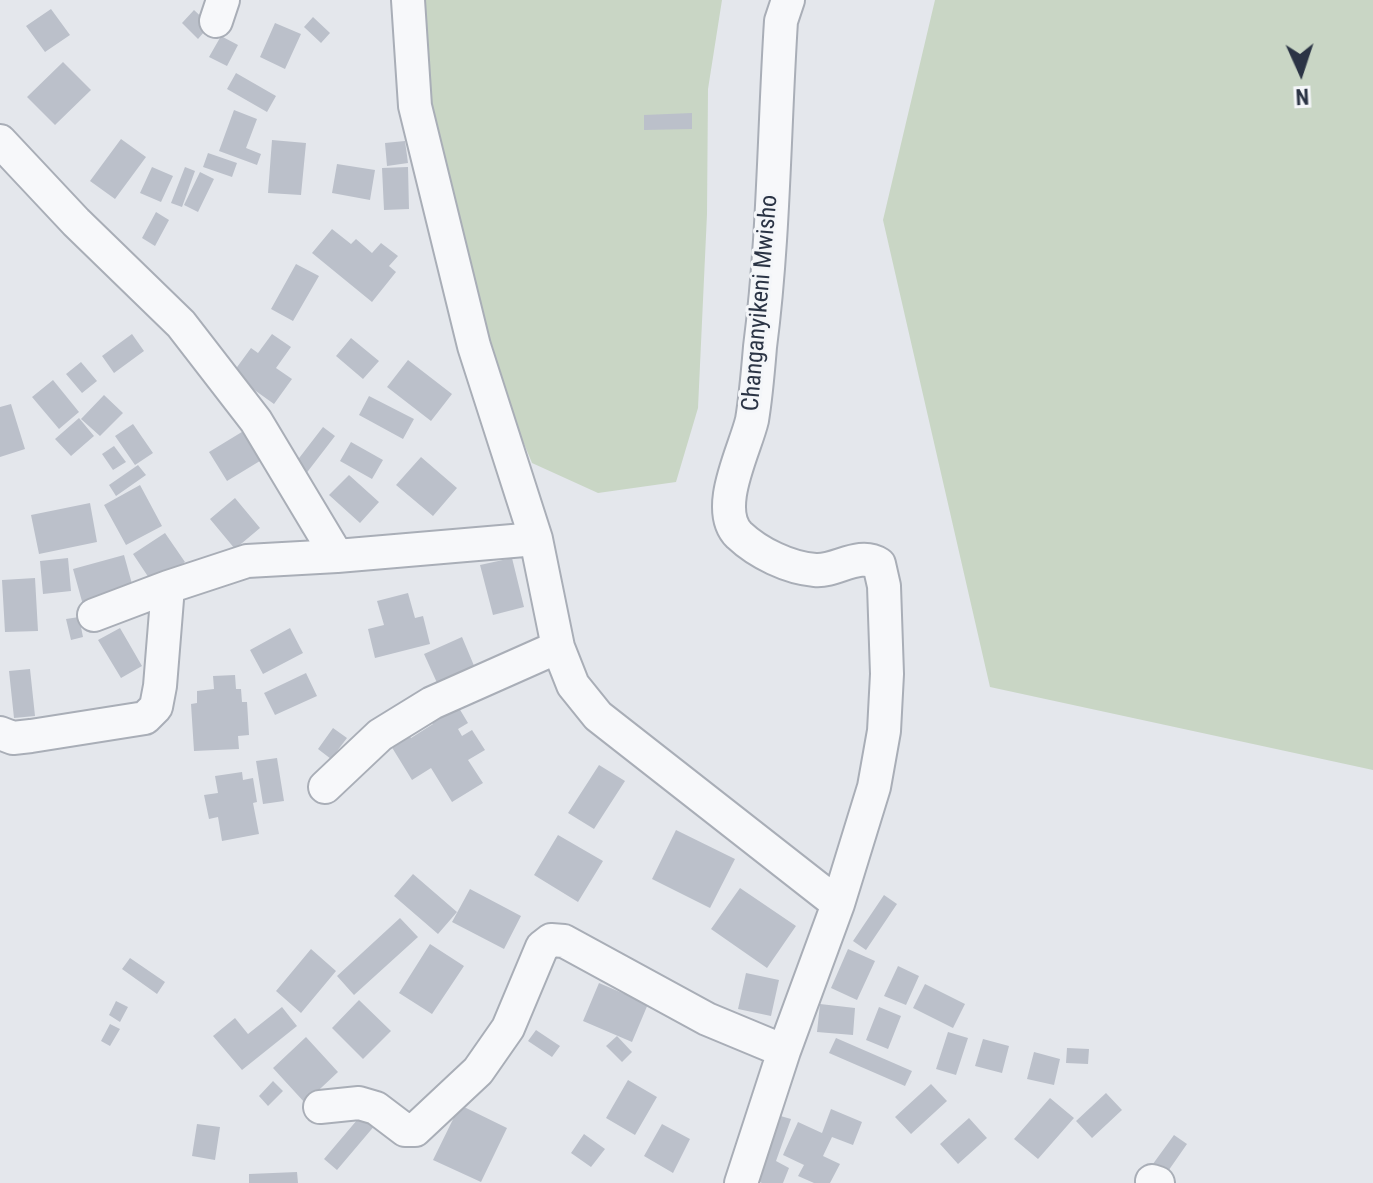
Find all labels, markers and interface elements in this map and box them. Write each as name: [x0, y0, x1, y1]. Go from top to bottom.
north arrow: [1261, 32, 1341, 112]
text: N: [1295, 84, 1310, 109]
street label: Changanyikeni Mwisho: [737, 194, 785, 412]

